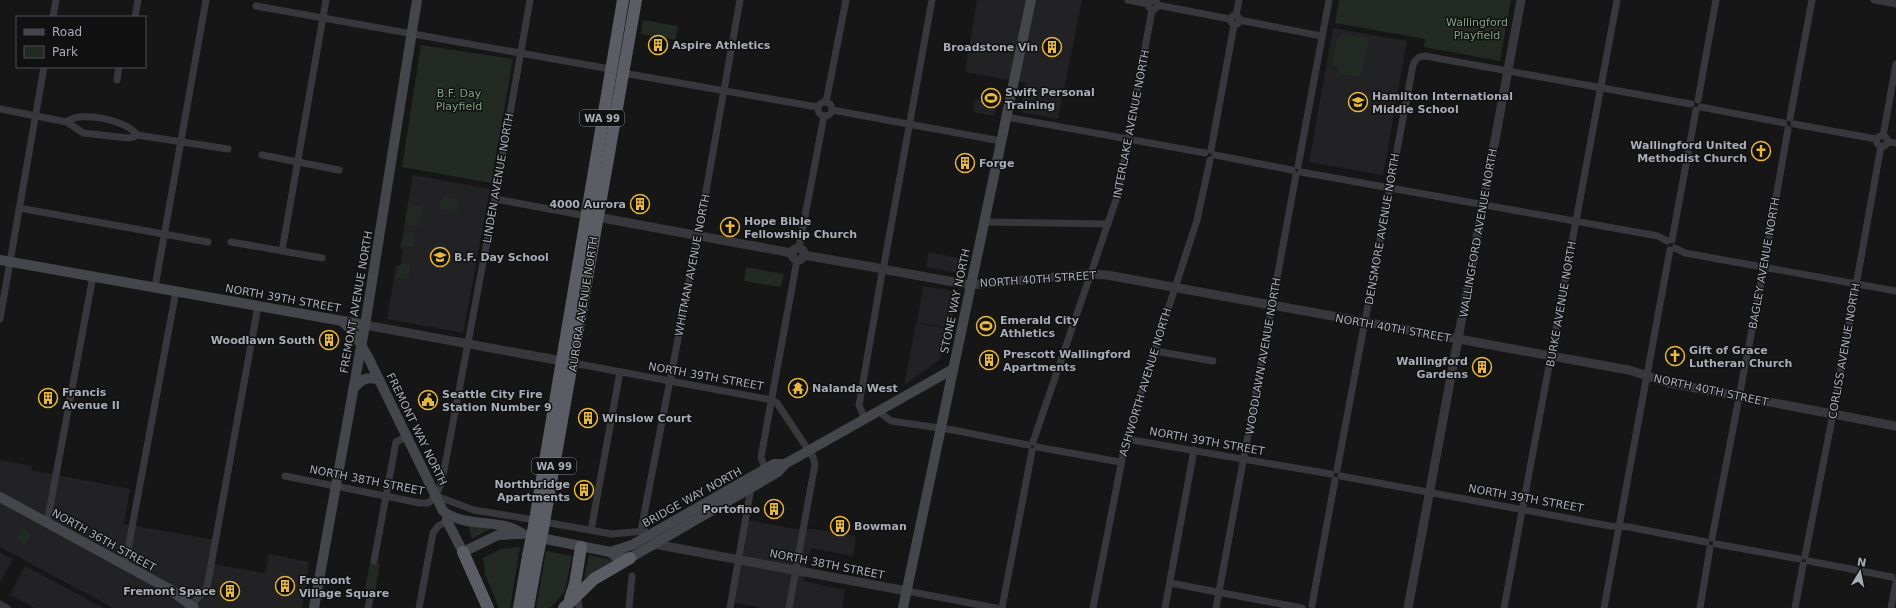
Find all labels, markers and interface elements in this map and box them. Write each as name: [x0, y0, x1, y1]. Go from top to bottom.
legend: [16, 16, 146, 68]
park label: Wallingford Playfield: [1446, 16, 1508, 42]
text: Road: [52, 25, 82, 39]
building icon: Aspire Athletics: [647, 34, 669, 56]
building icon: Broadstone Vin: [1041, 36, 1063, 58]
place label: Aspire Athletics: [672, 39, 771, 52]
place label: Broadstone Vin: [943, 41, 1038, 54]
text: Park: [52, 45, 78, 59]
street label: INTERLAKE AVENUE NORTH: [1111, 49, 1152, 200]
place label: Swift Personal Training: [1005, 86, 1095, 112]
park label: B.F. Day Playfield: [436, 87, 482, 113]
sports icon: Swift Personal Training: [980, 87, 1002, 109]
place label: Hamilton International Middle School: [1372, 90, 1513, 116]
school or university icon: Hamilton International Middle School: [1347, 91, 1369, 113]
road number: WA 99: [580, 110, 624, 126]
street label: LINDEN AVENUE NORTH: [481, 112, 516, 244]
place label: Wallingford United Methodist Church: [1630, 139, 1747, 165]
church icon: Wallingford United Methodist Church: [1750, 140, 1772, 162]
street label: WALLINGFORD AVENUE NORTH: [1457, 148, 1500, 319]
building icon: Forge: [954, 152, 976, 174]
street label: DENSMORE AVENUE NORTH: [1363, 152, 1402, 306]
place label: Forge: [979, 157, 1014, 170]
building icon: 4000 Aurora: [629, 193, 651, 215]
street label: WHITMAN AVENUE NORTH: [672, 193, 713, 337]
street label: BAGLEY AVENUE NORTH: [1747, 196, 1782, 330]
place label: 4000 Aurora: [549, 198, 626, 211]
place label: Hope Bible Fellowship Church: [744, 215, 857, 241]
church icon: Hope Bible Fellowship Church: [719, 216, 741, 238]
street label: FREMONT AVENUE NORTH: [338, 230, 375, 374]
street label: AURORA AVENUE NORTH: [566, 235, 601, 373]
street label: BURKE AVENUE NORTH: [1544, 240, 1579, 368]
school or university icon: B.F. Day School: [429, 246, 451, 268]
street label: STONE WAY NORTH: [938, 247, 973, 355]
place label: B.F. Day School: [454, 251, 549, 264]
street label: NORTH 40TH STREET: [979, 269, 1097, 290]
street label: WOODLAWN AVENUE NORTH: [1243, 277, 1284, 436]
street label: NORTH 39TH STREET: [224, 282, 342, 315]
street label: CORLISS AVENUE NORTH: [1826, 282, 1863, 420]
street label: ASHWORTH AVENUE NORTH: [1117, 306, 1174, 458]
street label: NORTH 40TH STREET: [1334, 312, 1452, 345]
place label: Emerald City Athletics: [1000, 314, 1079, 340]
sports icon: Emerald City Athletics: [975, 315, 997, 337]
building icon: Woodlawn South: [318, 329, 340, 351]
place label: Woodlawn South: [211, 334, 315, 347]
place label: Gift of Grace Lutheran Church: [1689, 344, 1792, 370]
church icon: Gift of Grace Lutheran Church: [1664, 345, 1686, 367]
place label: Prescott Wallingford Apartments: [1003, 348, 1131, 374]
building icon: Prescott Wallingford Apartments: [978, 349, 1000, 371]
place label: Wallingford Gardens: [1396, 355, 1468, 381]
building icon: Wallingford Gardens: [1471, 356, 1493, 378]
street label: NORTH 39TH STREET: [647, 360, 765, 393]
street label: FREMONT WAY NORTH: [384, 371, 449, 488]
street label: NORTH 40TH STREET: [1652, 372, 1770, 409]
temple icon: Nalanda West: [787, 377, 809, 399]
place label: Nalanda West: [812, 382, 898, 395]
place label: Francis Avenue II: [62, 386, 120, 412]
building icon: Francis Avenue II: [37, 387, 59, 409]
place label: Seattle City Fire Station Number 9: [442, 388, 552, 414]
public building icon: Seattle City Fire Station Number 9: [417, 389, 439, 411]
building icon: Winslow Court: [577, 407, 599, 429]
place label: Winslow Court: [602, 412, 692, 425]
street label: NORTH 39TH STREET: [1148, 425, 1266, 458]
road number: WA 99: [532, 458, 576, 474]
street label: NORTH 38TH STREET: [308, 463, 426, 498]
street label: BRIDGE WAY NORTH: [640, 465, 744, 530]
place label: Northbridge Apartments: [494, 478, 570, 504]
building icon: Northbridge Apartments: [573, 479, 595, 501]
street label: NORTH 39TH STREET: [1467, 482, 1585, 515]
building icon: Portofino: [763, 498, 785, 520]
place label: Portofino: [703, 503, 760, 516]
street label: NORTH 36TH STREET: [50, 506, 158, 575]
building icon: Bowman: [829, 515, 851, 537]
place label: Bowman: [854, 520, 907, 533]
street label: NORTH 38TH STREET: [768, 547, 886, 582]
north arrow: [1840, 552, 1880, 592]
text: N: [1856, 555, 1867, 570]
place label: Fremont Village Square: [299, 574, 389, 600]
building icon: Fremont Village Square: [274, 575, 296, 597]
building icon: Fremont Space: [219, 580, 241, 602]
place label: Fremont Space: [123, 585, 216, 598]

